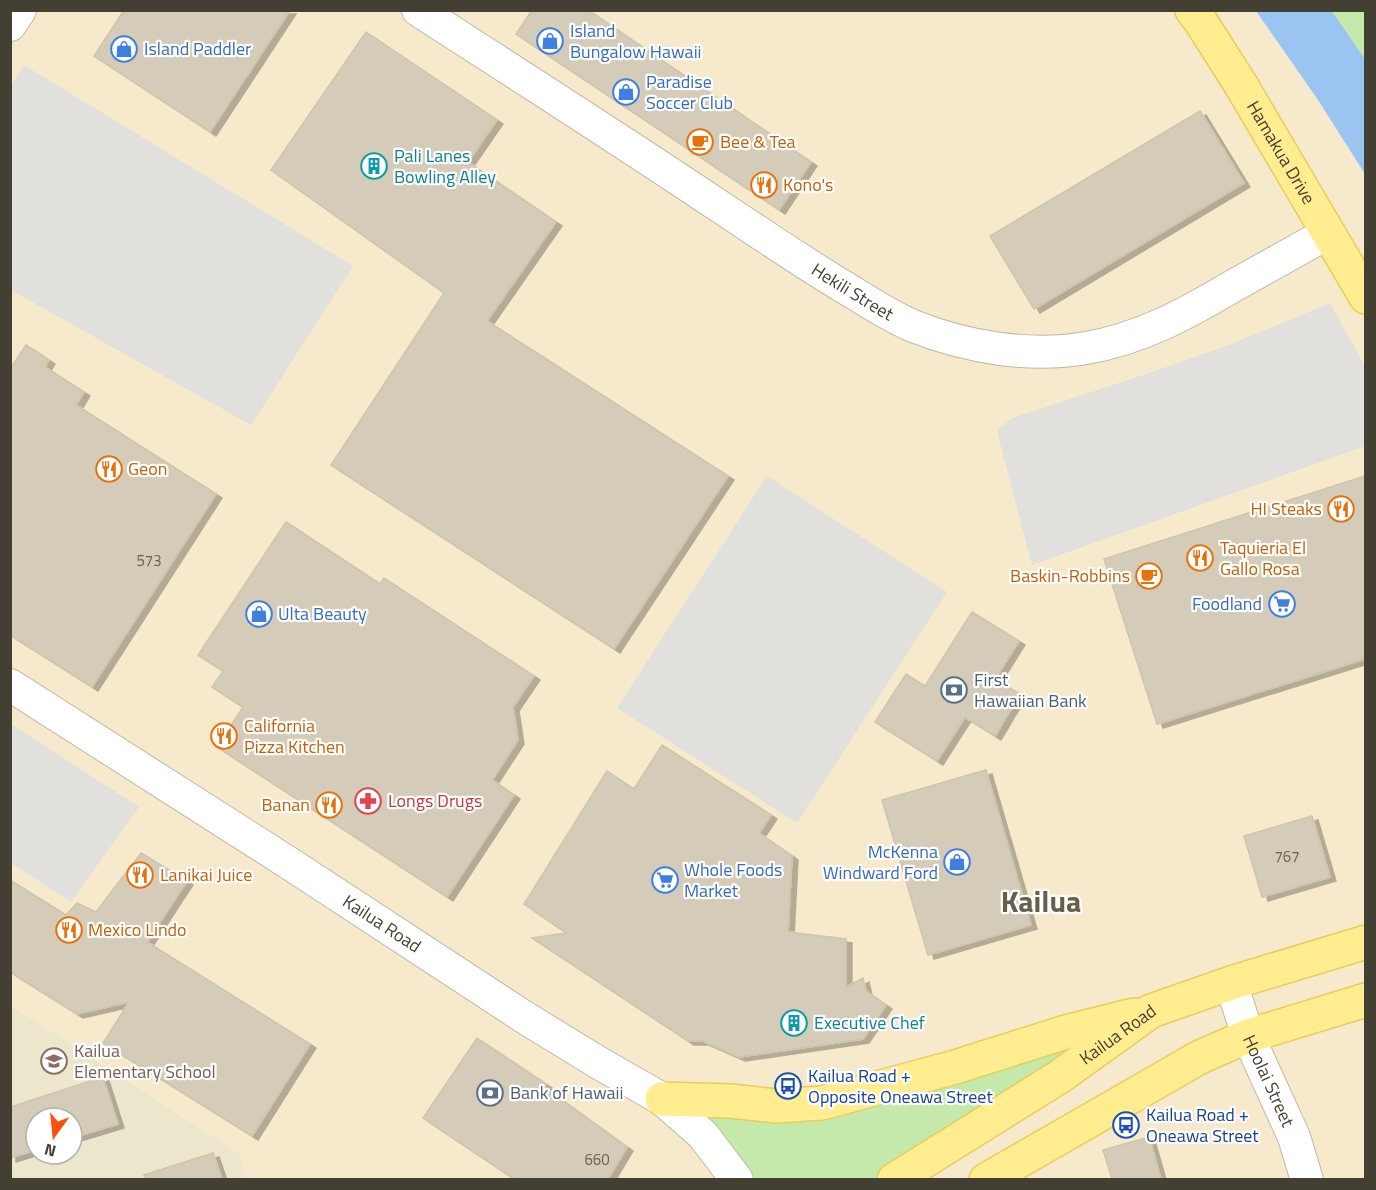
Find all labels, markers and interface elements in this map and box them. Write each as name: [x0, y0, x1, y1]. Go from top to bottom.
place label: Island Bungalow Hawaii: [570, 17, 702, 65]
shop icon: Island Bungalow Hawaii: [535, 26, 565, 56]
shop icon: Island Paddler: [109, 34, 139, 64]
place label: Island Paddler: [144, 35, 251, 62]
place label: Paradise Soccer Club: [646, 68, 733, 116]
shop icon: Paradise Soccer Club: [611, 77, 641, 107]
street label: Hamakua Drive: [1240, 95, 1322, 209]
cafe icon: Bee & Tea: [685, 127, 715, 157]
place label: Bee & Tea: [720, 128, 796, 155]
place label: Pali Lanes Bowling Alley: [394, 142, 496, 190]
building icon: Pali Lanes Bowling Alley: [359, 151, 389, 181]
restaurant icon: Kono's: [749, 170, 779, 200]
place label: Kono's: [783, 171, 833, 198]
street label: Hekili Street: [806, 256, 899, 328]
restaurant icon: Geon: [94, 454, 124, 484]
place label: Geon: [128, 455, 167, 482]
restaurant icon: HI Steaks: [1326, 494, 1356, 524]
place label: HI Steaks: [1250, 495, 1322, 522]
place label: Taquieria El Gallo Rosa: [1220, 534, 1306, 582]
restaurant icon: Taquieria El Gallo Rosa: [1185, 543, 1215, 573]
house number: 573: [136, 549, 162, 572]
cafe icon: Baskin-Robbins: [1134, 561, 1164, 591]
place label: Baskin-Robbins: [1010, 562, 1130, 589]
supermarket icon: Foodland: [1267, 589, 1297, 619]
place label: Foodland: [1192, 590, 1262, 617]
shop icon: Ulta Beauty: [244, 599, 274, 629]
place label: Ulta Beauty: [278, 600, 367, 627]
place label: First Hawaiian Bank: [974, 666, 1087, 714]
bank icon: First Hawaiian Bank: [939, 675, 969, 705]
place label: California Pizza Kitchen: [244, 712, 345, 760]
restaurant icon: California Pizza Kitchen: [209, 721, 239, 751]
pharmacy icon: Longs Drugs: [353, 786, 383, 816]
place label: Longs Drugs: [388, 787, 482, 814]
restaurant icon: Banan: [314, 790, 344, 820]
place label: Banan: [262, 791, 310, 818]
place label: McKenna Windward Ford: [823, 838, 938, 886]
house number: 767: [1274, 845, 1300, 868]
shop icon: McKenna Windward Ford: [942, 847, 972, 877]
place label: Whole Foods Market: [684, 856, 782, 904]
restaurant icon: Lanikai Juice: [125, 860, 155, 890]
place label: Lanikai Juice: [160, 861, 252, 888]
supermarket icon: Whole Foods Market: [650, 865, 680, 895]
district label: Kailua: [1001, 878, 1081, 924]
street label: Kailua Road: [338, 888, 427, 959]
restaurant icon: Mexico Lindo: [54, 915, 84, 945]
place label: Mexico Lindo: [88, 916, 187, 943]
street label: Kailua Road: [1074, 997, 1162, 1071]
building icon: Executive Chef: [779, 1008, 809, 1038]
place label: Executive Chef: [814, 1009, 925, 1036]
street label: Hoolai Street: [1236, 1030, 1302, 1132]
place label: Kailua Elementary School: [74, 1037, 216, 1085]
school or university icon: Kailua Elementary School: [39, 1046, 69, 1076]
place label: Kailua Road + Opposite Oneawa Street: [808, 1062, 993, 1110]
bus stop icon: Kailua Road + Opposite Oneawa Street: [773, 1071, 803, 1101]
bank icon: Bank of Hawaii: [475, 1078, 505, 1108]
place label: Bank of Hawaii: [510, 1079, 623, 1106]
place label: Kailua Road + Oneawa Street: [1146, 1101, 1259, 1149]
north arrow: [24, 1106, 84, 1166]
bus stop icon: Kailua Road + Oneawa Street: [1111, 1110, 1141, 1140]
text: N: [42, 1137, 59, 1164]
house number: 660: [584, 1148, 610, 1171]

